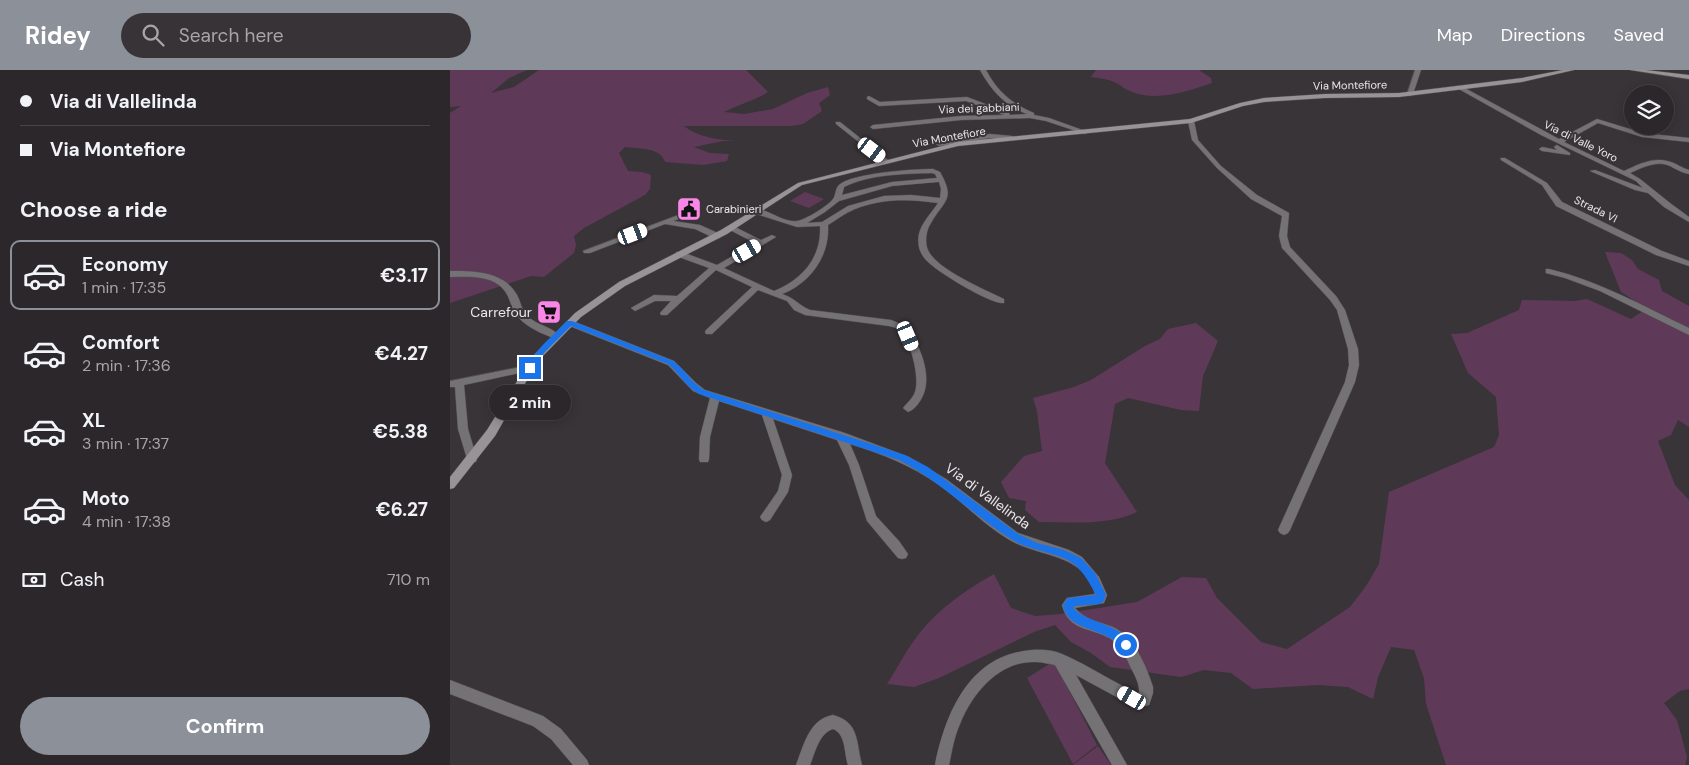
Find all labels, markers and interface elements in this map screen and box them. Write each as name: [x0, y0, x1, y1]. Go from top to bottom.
search box: [121, 13, 471, 58]
text: Ridey: [25, 20, 91, 51]
icon: search: [139, 21, 167, 49]
text: Search here: [179, 23, 284, 48]
text: Map: [1437, 23, 1473, 47]
text: Directions: [1501, 23, 1586, 47]
text: Saved: [1614, 23, 1664, 47]
street label: Via Montefiore: [1313, 77, 1387, 93]
map controls: [1624, 85, 1674, 135]
button: layers: [1624, 85, 1674, 135]
text: Via di Vallelinda: [50, 89, 197, 114]
street label: Via dei gabbiani: [938, 100, 1020, 116]
street label: Via di Valle Yoro: [1542, 117, 1620, 165]
street label: Via Montefiore: [911, 124, 987, 150]
car: [855, 135, 888, 165]
text: Via Montefiore: [50, 137, 186, 162]
street label: Strada VI: [1572, 193, 1620, 225]
text: Choose a ride: [20, 195, 168, 224]
public building icon: Carabinieri: [676, 196, 702, 222]
place label: Carabinieri: [706, 202, 761, 216]
car: [616, 222, 649, 246]
car: [730, 237, 763, 265]
text: Economy: [82, 252, 169, 277]
icon: car: [22, 253, 67, 298]
text: €3.17: [380, 263, 428, 288]
text: 1 min · 17:35: [82, 277, 166, 298]
supermarket icon: Carrefour: [536, 299, 562, 325]
place label: Carrefour: [470, 303, 532, 321]
car: [895, 319, 920, 353]
text: Comfort: [82, 330, 160, 355]
icon: car: [22, 331, 67, 376]
text: €4.27: [375, 341, 428, 366]
text: 2 min · 17:36: [82, 355, 171, 376]
route end: [519, 357, 541, 379]
callout: 2 min: [489, 386, 571, 420]
text: 2 min: [509, 392, 551, 413]
text: XL: [82, 408, 105, 433]
icon: car: [22, 409, 67, 454]
text: €5.38: [373, 419, 428, 444]
text: 3 min · 17:37: [82, 433, 169, 454]
street label: Via di Vallelinda: [942, 459, 1034, 533]
text: Moto: [82, 486, 130, 511]
icon: car: [22, 487, 67, 532]
text: €6.27: [376, 497, 428, 522]
text: 4 min · 17:38: [82, 511, 171, 532]
icon: cash: [20, 566, 48, 594]
text: Cash: [60, 567, 104, 592]
text: 710 m: [387, 569, 430, 590]
route start: [1115, 634, 1137, 656]
car: [1115, 684, 1148, 712]
button: Confirm: [20, 697, 430, 755]

